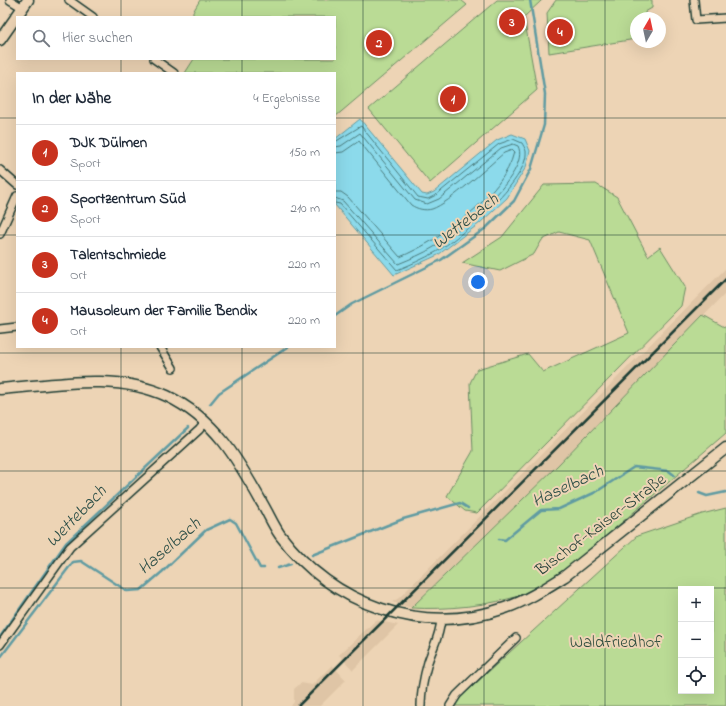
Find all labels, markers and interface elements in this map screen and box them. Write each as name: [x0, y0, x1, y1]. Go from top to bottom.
pin: 3: [499, 7, 525, 37]
north arrow: [630, 12, 666, 48]
search box: [16, 16, 336, 60]
pin: 4: [547, 17, 573, 47]
icon: search: [30, 27, 52, 49]
text: Hier suchen: [62, 27, 133, 49]
pin: 2: [366, 28, 392, 58]
pin: 1: [440, 84, 466, 114]
text: In der Nähe: [32, 86, 111, 111]
text: 4 Ergebnisse: [253, 89, 320, 108]
text: DJK Dülmen: [70, 132, 147, 154]
text: 1: [43, 143, 47, 162]
text: 150 m: [289, 143, 320, 162]
text: Sport: [70, 154, 101, 173]
water label: Wettebach: [427, 187, 505, 256]
text: Sportzentrum Süd: [70, 188, 186, 210]
text: 2: [42, 199, 48, 218]
text: 210 m: [290, 199, 320, 218]
text: Sport: [70, 210, 101, 229]
text: Talentschmiede: [70, 244, 166, 266]
text: 3: [42, 255, 48, 274]
text: 220 m: [288, 255, 320, 274]
text: Ort: [70, 266, 87, 285]
your location: [468, 272, 488, 292]
text: Mausoleum der Familie Bendix: [70, 300, 257, 322]
text: 4: [42, 311, 48, 330]
text: 220 m: [288, 311, 320, 330]
text: Ort: [70, 322, 87, 341]
water label: Haselbach: [528, 459, 608, 515]
street label: Bischof-Kaiser-Straße: [530, 467, 672, 583]
water label: Wettebach: [41, 480, 114, 554]
water label: Haselbach: [133, 512, 208, 582]
map controls: [678, 586, 714, 694]
button: +: [678, 586, 714, 622]
button: −: [678, 622, 714, 658]
park label: Waldfriedhof: [570, 630, 662, 655]
button: locate: [678, 658, 714, 694]

